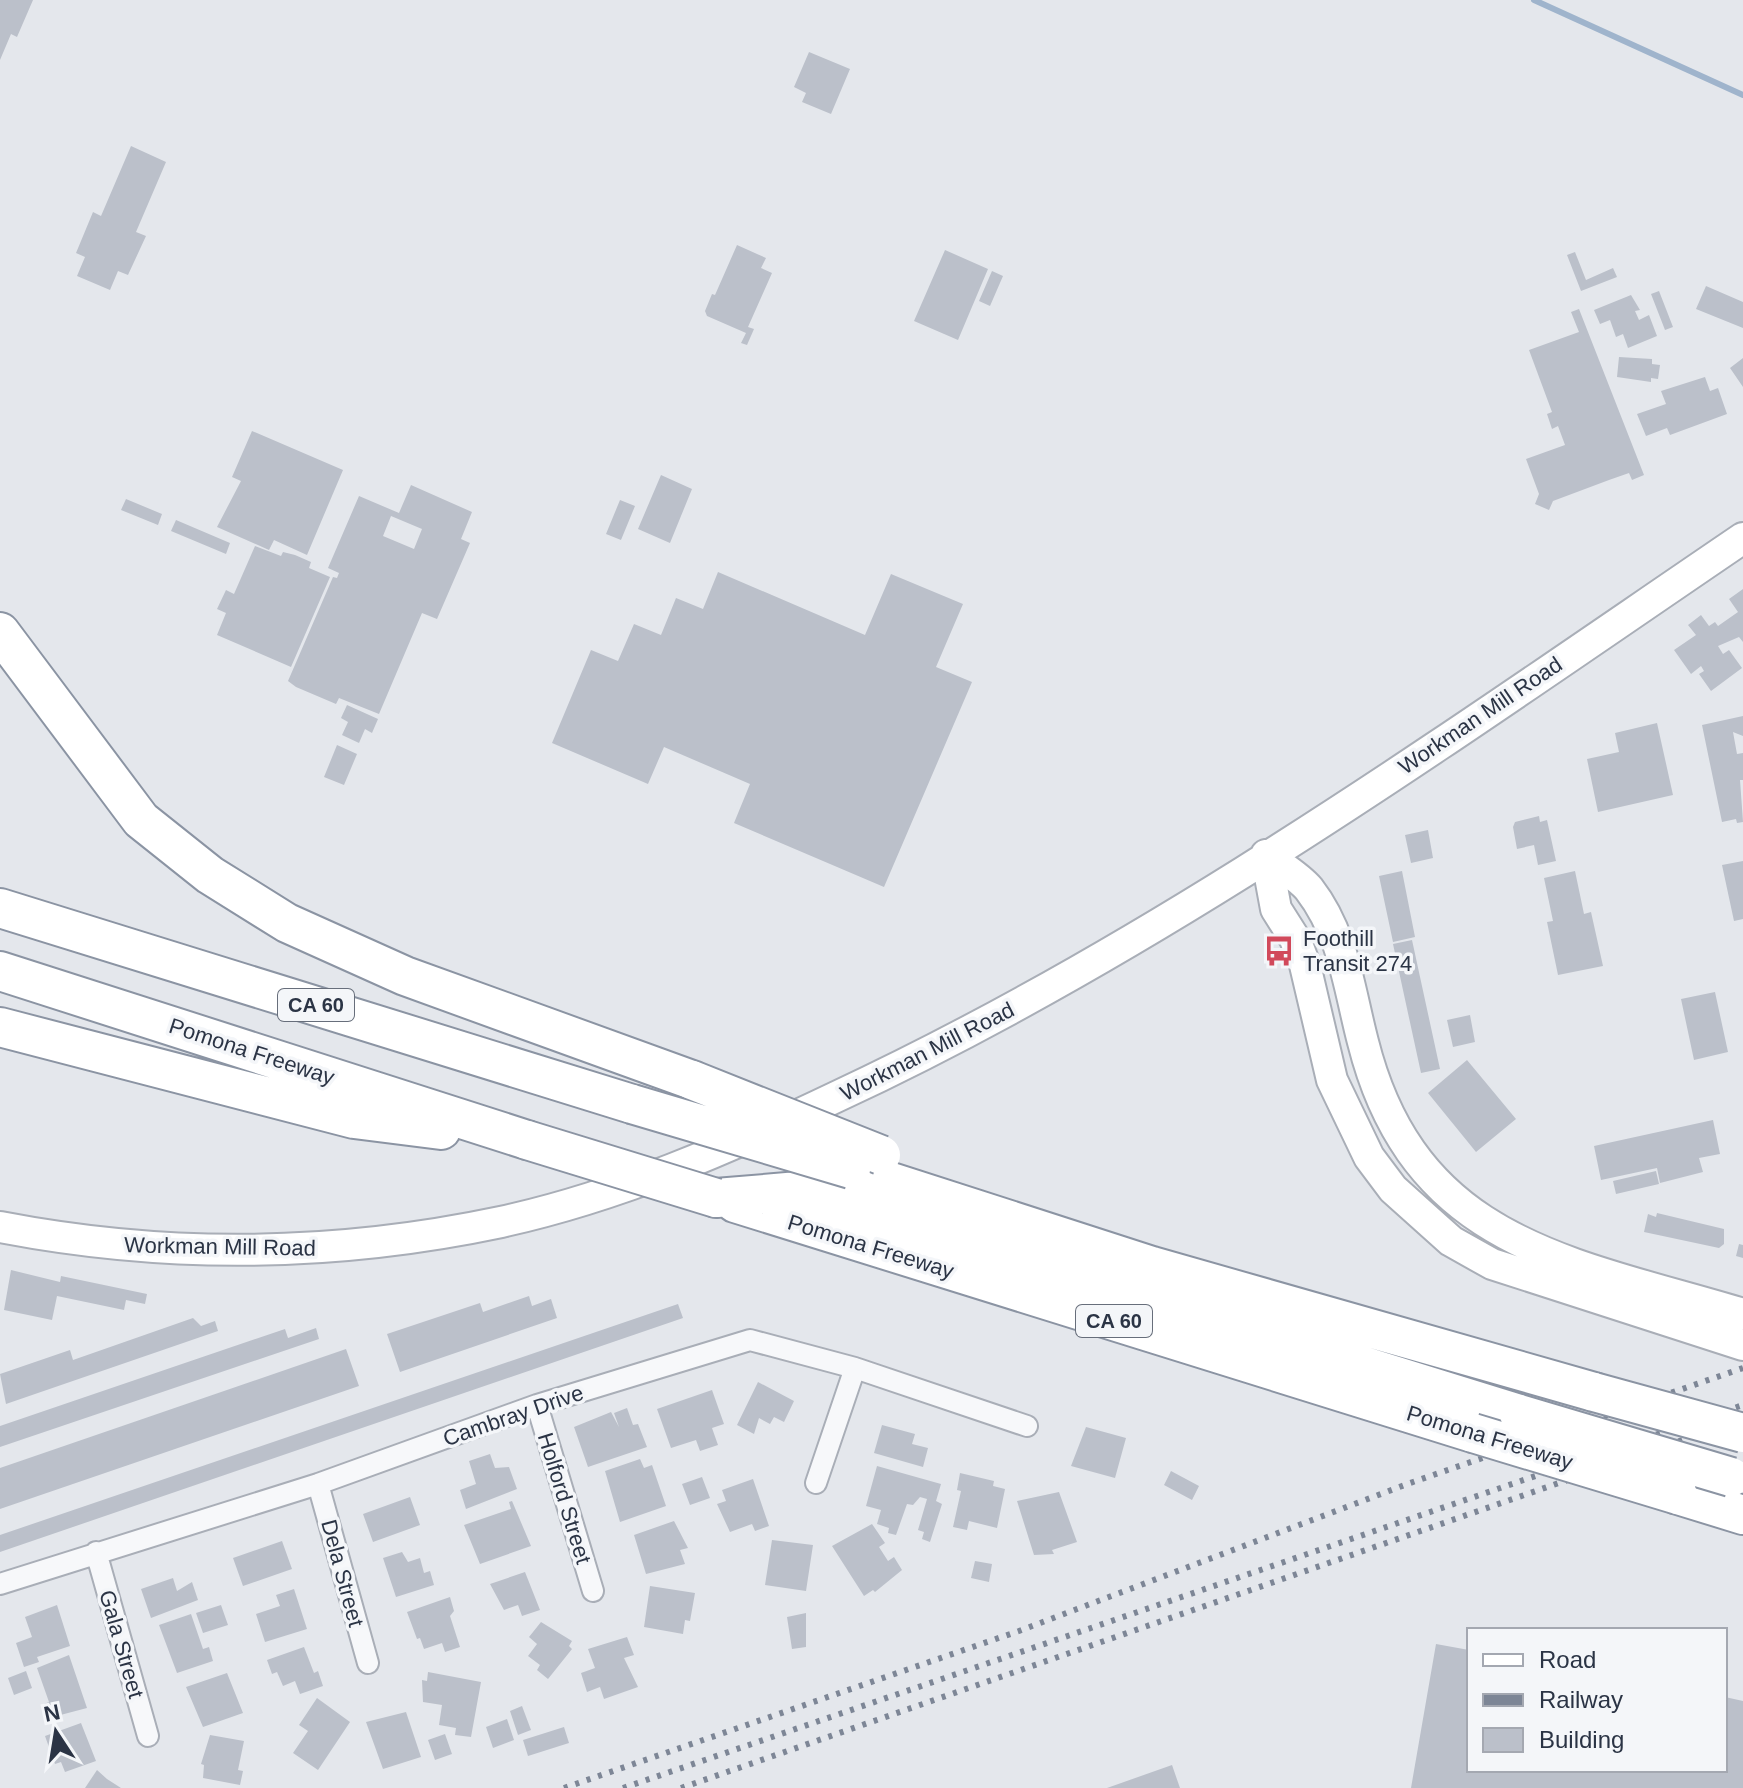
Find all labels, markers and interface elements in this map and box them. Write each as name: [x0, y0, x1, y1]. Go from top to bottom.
street label: Workman Mill Road: [1394, 651, 1567, 779]
place label: Foothill Transit 274: [1303, 926, 1412, 976]
bus stop icon: Foothill Transit 274: [1262, 934, 1296, 968]
road number: CA 60: [278, 989, 354, 1021]
street label: Workman Mill Road: [836, 997, 1018, 1106]
street label: Pomona Freeway: [166, 1013, 338, 1090]
street label: Pomona Freeway: [785, 1209, 957, 1284]
street label: Workman Mill Road: [124, 1232, 316, 1261]
road number: CA 60: [1076, 1305, 1152, 1337]
street label: Cambray Drive: [440, 1380, 587, 1451]
street label: Pomona Freeway: [1404, 1400, 1576, 1475]
street label: Holford Street: [533, 1430, 596, 1567]
street label: Dela Street: [316, 1517, 369, 1630]
street label: Gala Street: [94, 1587, 149, 1701]
legend: [1467, 1628, 1727, 1772]
text: Road: [1539, 1646, 1596, 1673]
text: Railway: [1539, 1686, 1623, 1713]
north arrow: [16, 1692, 96, 1772]
text: N: [42, 1699, 62, 1727]
text: Building: [1539, 1726, 1624, 1753]

